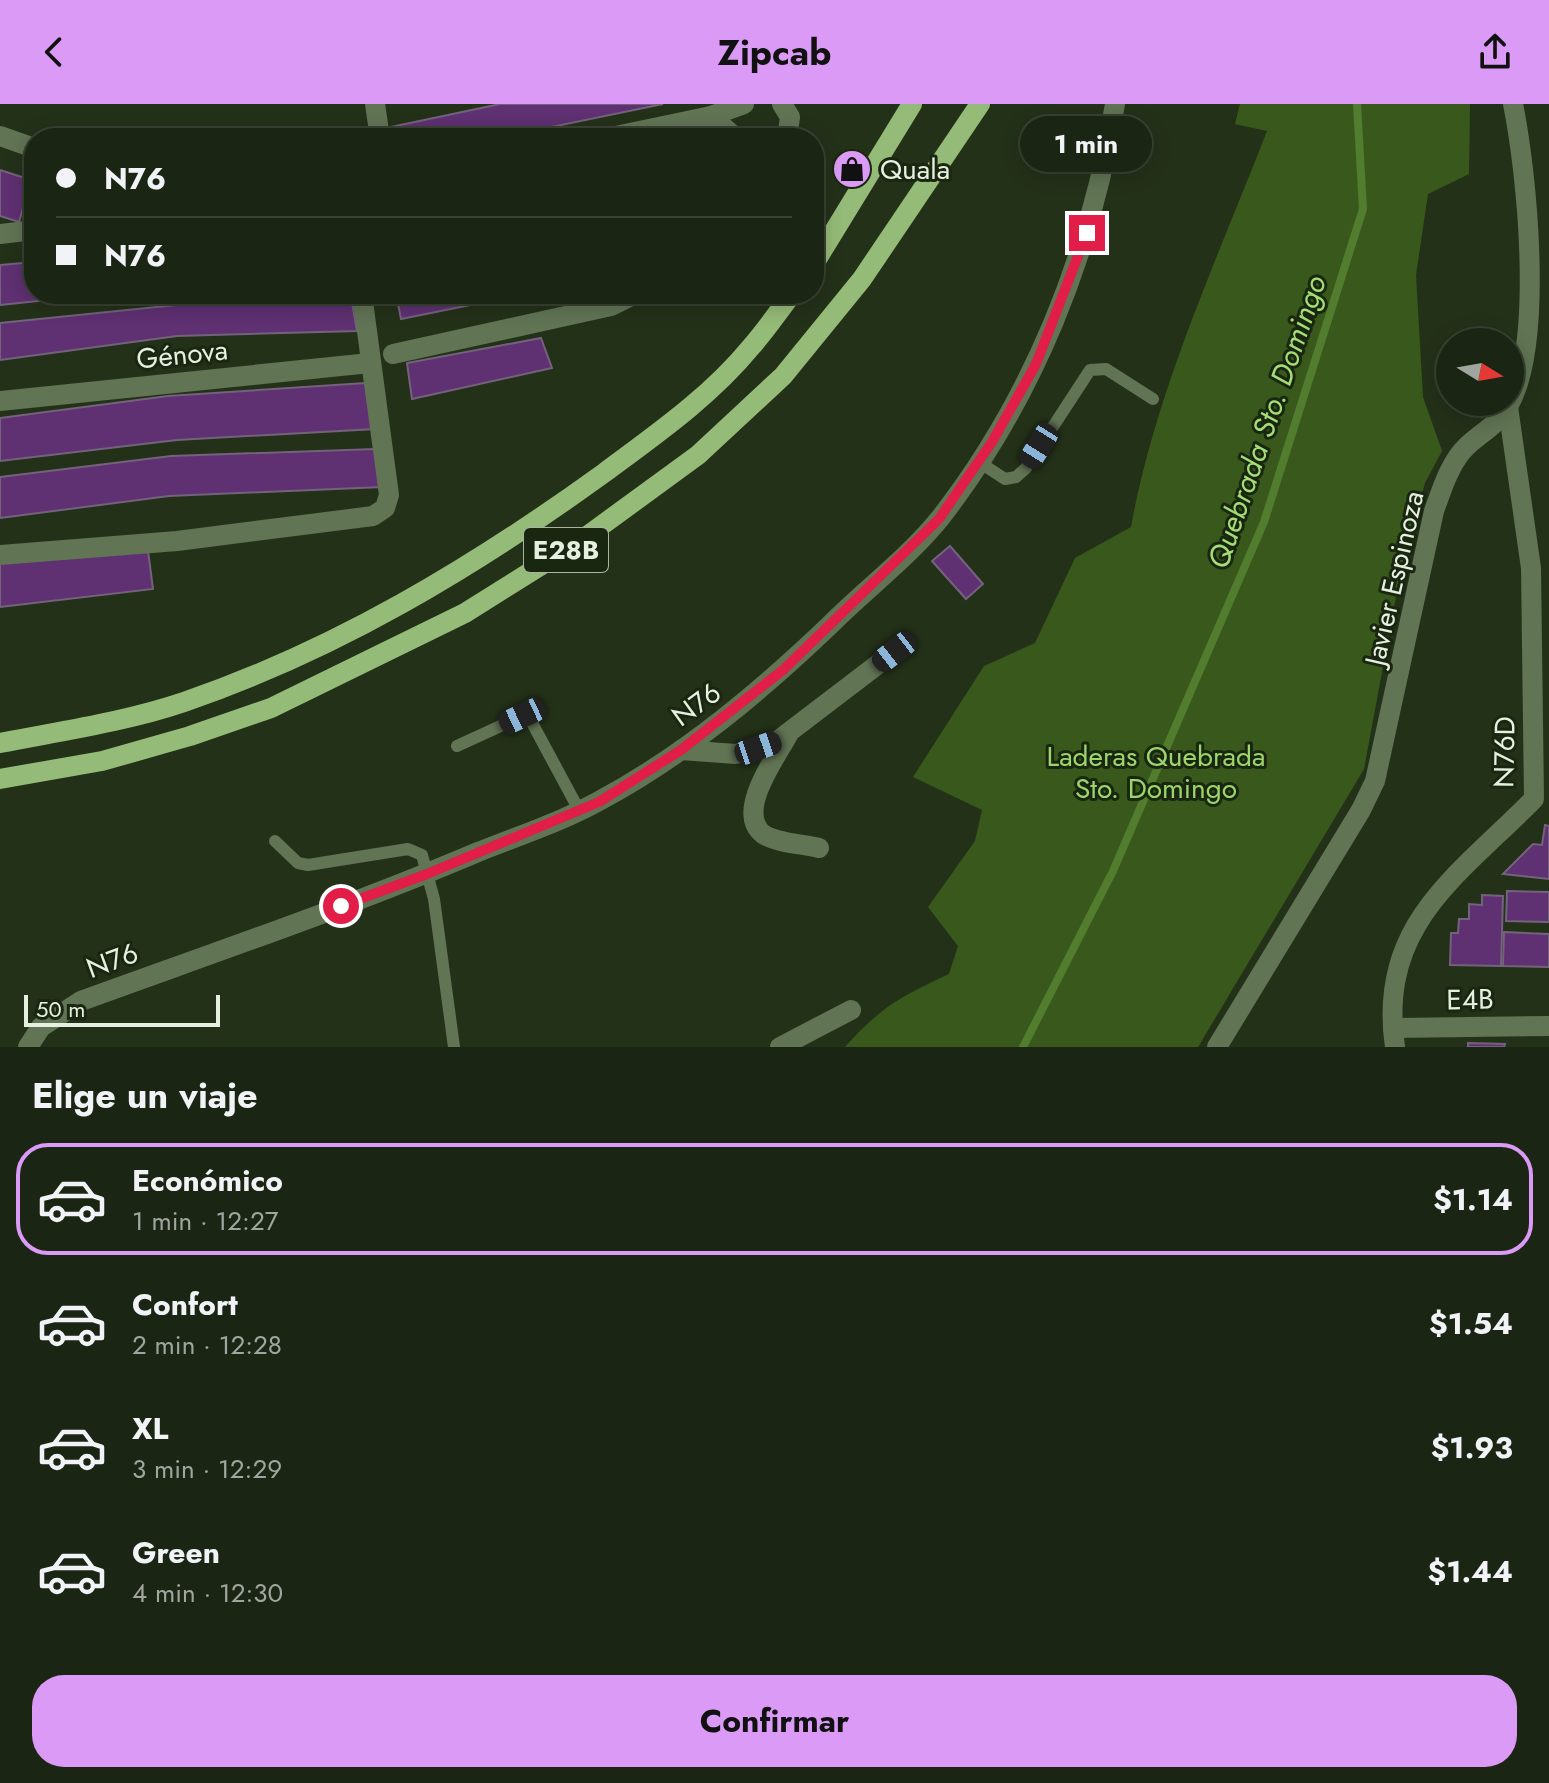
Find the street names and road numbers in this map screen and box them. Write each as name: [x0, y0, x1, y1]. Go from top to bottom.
street label: Génova: [134, 329, 230, 380]
street label: Javier Espinoza: [1354, 487, 1434, 673]
road number: E28B: [524, 528, 608, 572]
street label: N76: [663, 672, 730, 736]
street label: N76D: [1483, 716, 1526, 788]
street label: N76: [80, 932, 144, 989]
street label: E4B: [1446, 979, 1494, 1020]

